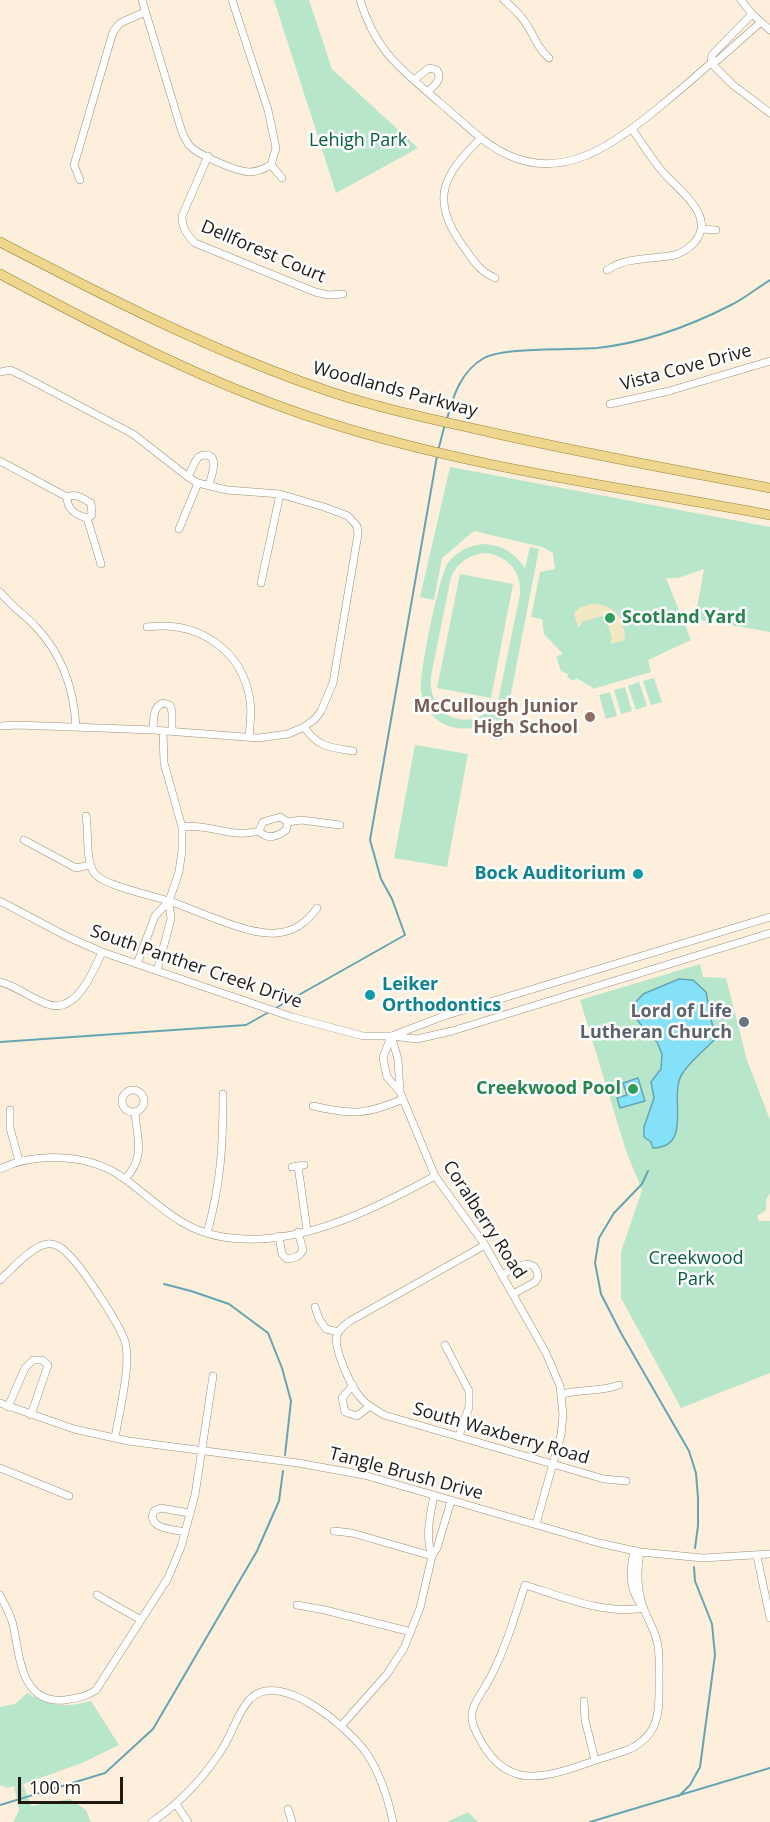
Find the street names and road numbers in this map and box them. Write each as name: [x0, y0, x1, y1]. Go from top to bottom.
street label: Dellforest Court: [197, 216, 329, 288]
street label: Vista Cove Drive: [618, 340, 754, 396]
street label: Woodlands Parkway: [310, 358, 480, 422]
street label: South Panther Creek Drive: [87, 921, 305, 1013]
street label: Coralberry Road: [438, 1157, 530, 1283]
street label: South Waxberry Road: [410, 1398, 592, 1470]
street label: Tangle Brush Drive: [327, 1443, 485, 1505]

